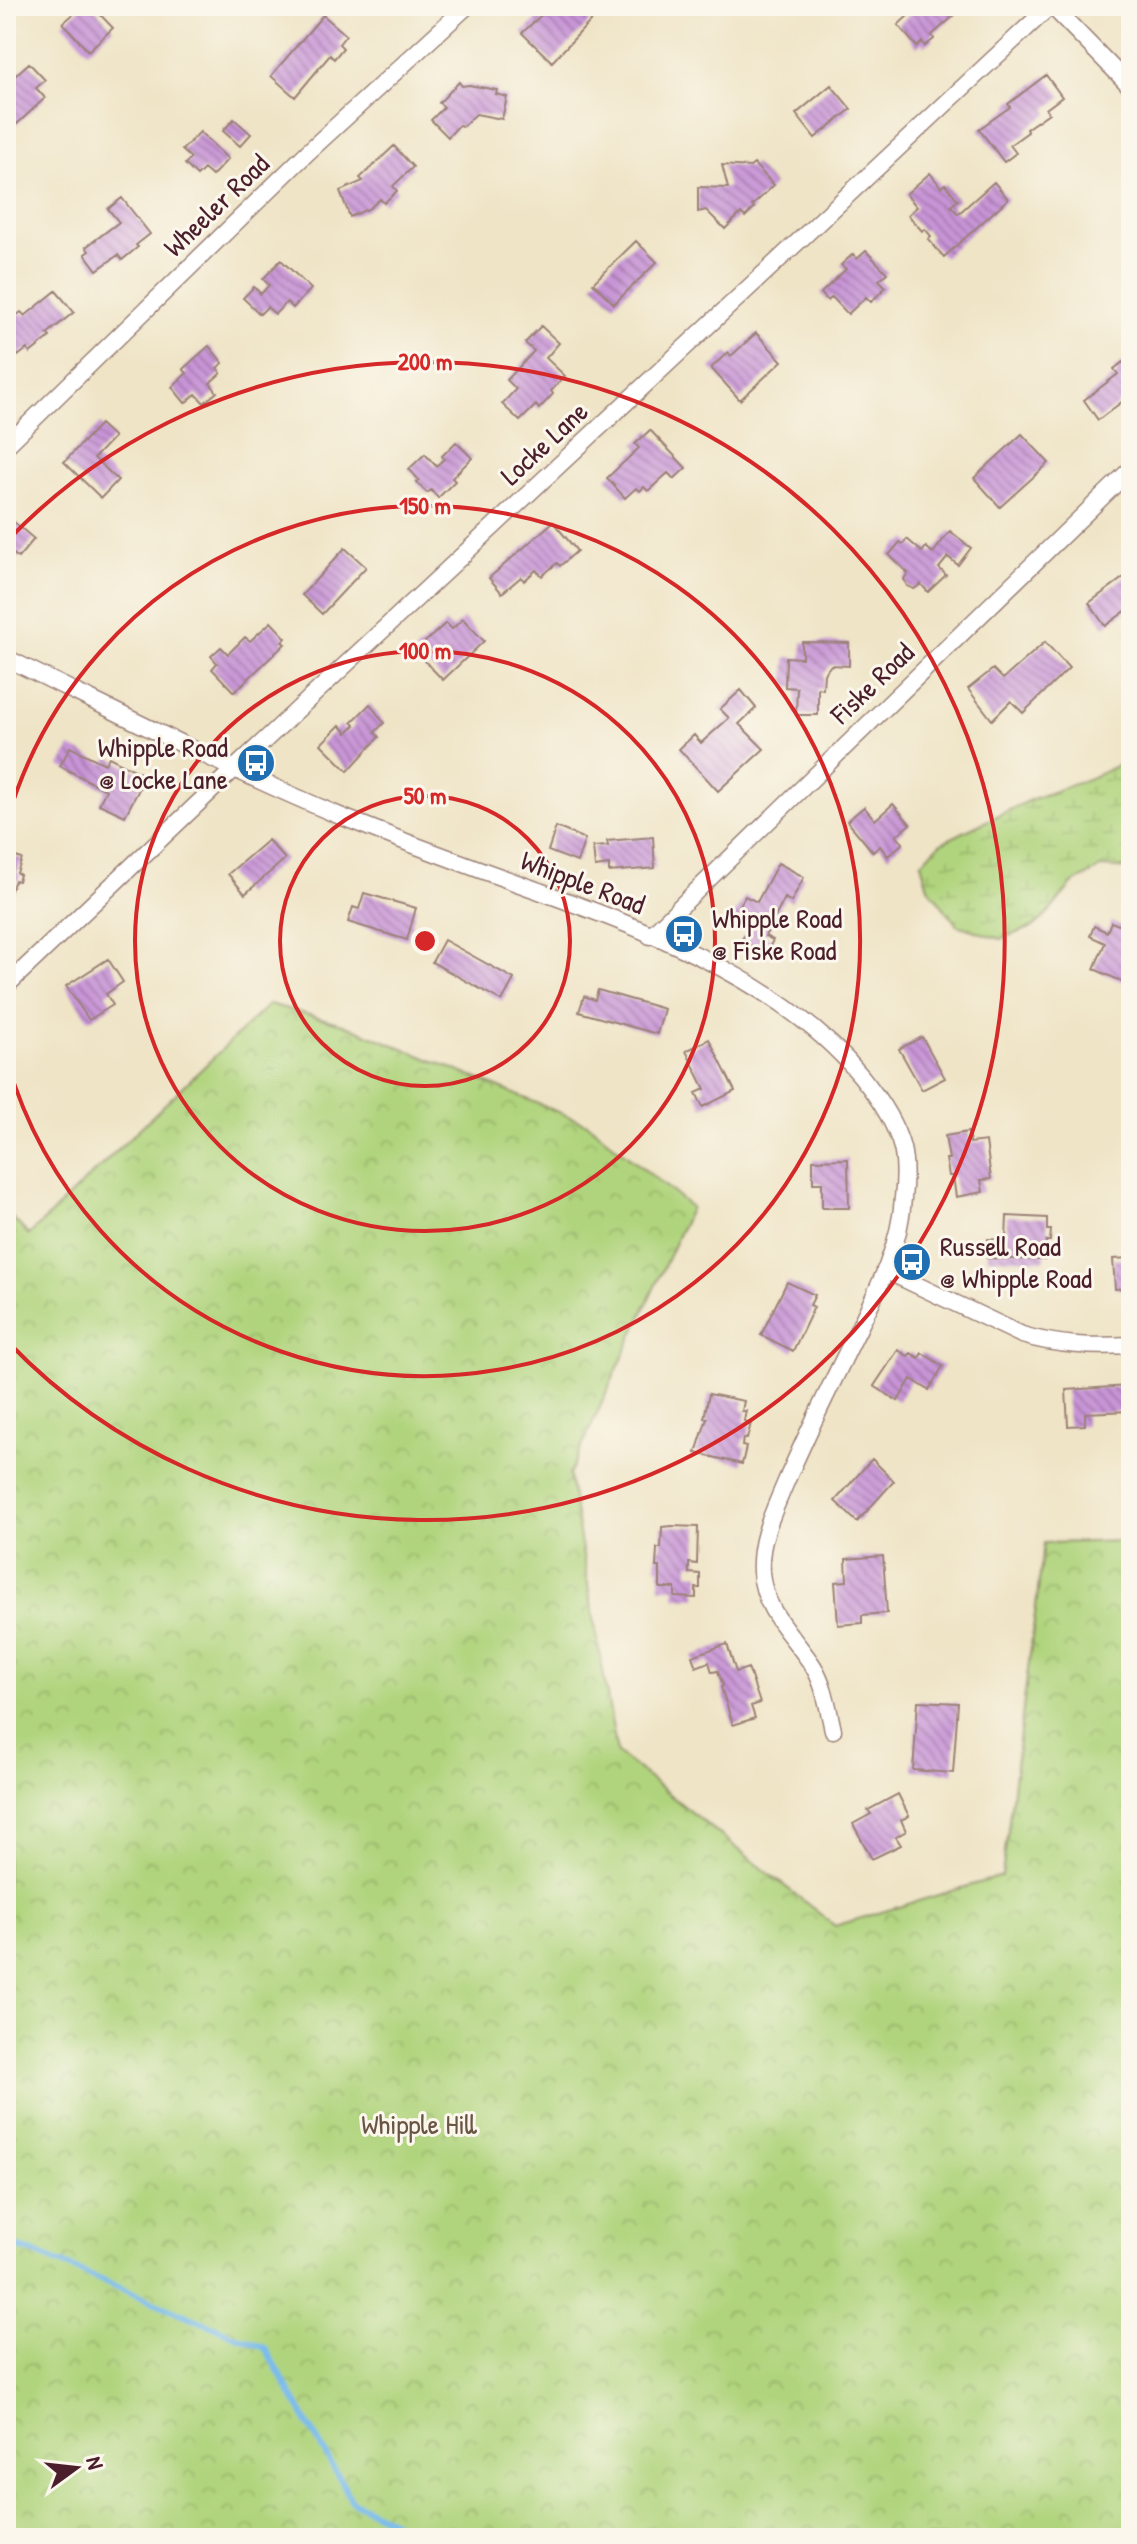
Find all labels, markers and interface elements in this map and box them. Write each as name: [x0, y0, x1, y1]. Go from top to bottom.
street label: Wheeler Road: [155, 145, 277, 265]
text: 200 m: [398, 345, 452, 377]
street label: Locke Lane: [492, 393, 596, 493]
text: 150 m: [399, 489, 451, 521]
text: 100 m: [399, 634, 451, 666]
street label: Fiske Road: [821, 634, 922, 733]
place label: Whipple Road @ Locke Lane: [98, 728, 228, 798]
bus stop icon: Whipple Road @ Locke Lane: [235, 742, 277, 784]
text: 50 m: [404, 779, 446, 811]
street label: Whipple Road: [515, 841, 651, 923]
place label: Whipple Road @ Fiske Road: [712, 899, 842, 969]
bus stop icon: Whipple Road @ Fiske Road: [663, 913, 705, 955]
centre of rings: [411, 927, 439, 955]
place label: Russell Road @ Whipple Road: [940, 1227, 1092, 1297]
bus stop icon: Russell Road @ Whipple Road: [891, 1241, 933, 1283]
park label: Whipple Hill: [361, 2105, 478, 2143]
north arrow: [36, 2428, 116, 2508]
text: N: [79, 2453, 111, 2473]

